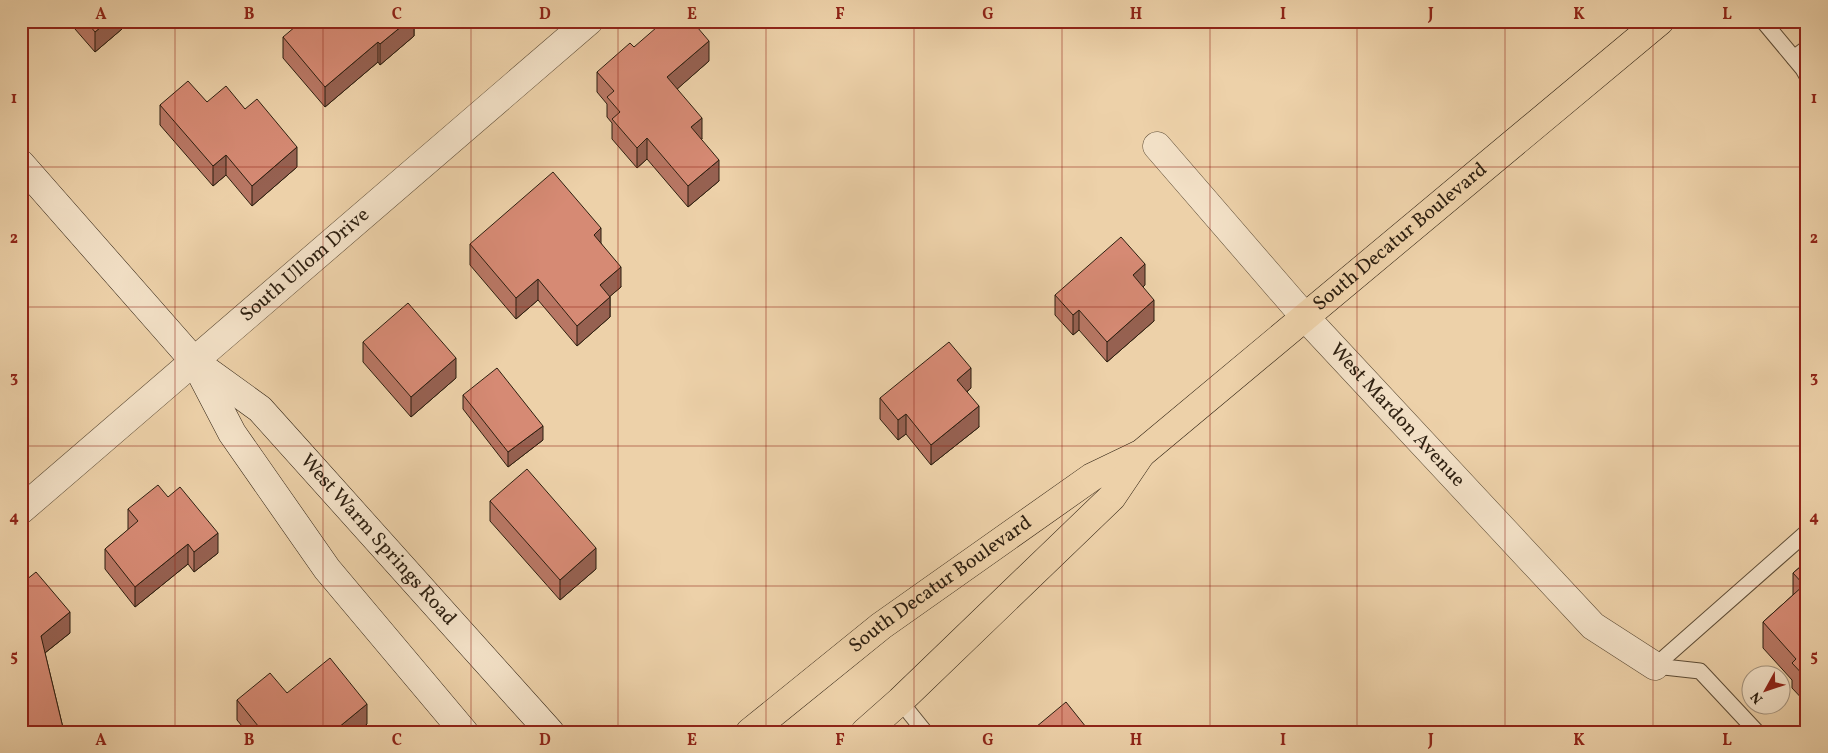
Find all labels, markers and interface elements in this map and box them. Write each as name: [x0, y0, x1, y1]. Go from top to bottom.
text: A: [95, 4, 107, 26]
text: B: [244, 4, 255, 26]
text: C: [392, 4, 402, 26]
text: D: [539, 4, 551, 26]
text: E: [687, 4, 697, 26]
text: F: [835, 4, 845, 26]
text: G: [982, 4, 994, 26]
text: H: [1130, 4, 1142, 26]
text: I: [1280, 4, 1286, 26]
text: J: [1427, 4, 1434, 26]
text: K: [1573, 4, 1585, 26]
text: L: [1722, 4, 1732, 26]
text: 1: [11, 88, 17, 110]
text: 1: [1811, 88, 1817, 110]
street label: South Decatur Boulevard: [1307, 156, 1494, 318]
street label: South Ullom Drive: [234, 202, 376, 329]
text: 2: [10, 228, 18, 250]
text: 2: [1810, 228, 1818, 250]
street label: West Mardon Avenue: [1323, 337, 1471, 494]
text: 3: [10, 367, 18, 389]
text: 3: [1810, 367, 1818, 389]
street label: West Warm Springs Road: [293, 448, 462, 632]
text: 4: [9, 507, 19, 529]
text: 4: [1809, 507, 1819, 529]
street label: South Decatur Boulevard: [843, 510, 1038, 660]
text: 5: [10, 646, 18, 668]
text: 5: [1810, 646, 1818, 668]
north arrow: [1740, 666, 1790, 716]
text: N: [1747, 687, 1768, 707]
text: A: [95, 730, 107, 752]
text: B: [244, 730, 255, 752]
text: C: [392, 730, 402, 752]
text: D: [539, 730, 551, 752]
text: E: [687, 730, 697, 752]
text: F: [835, 730, 845, 752]
text: G: [982, 730, 994, 752]
text: H: [1130, 730, 1142, 752]
text: I: [1280, 730, 1286, 752]
text: J: [1427, 730, 1434, 752]
text: K: [1573, 730, 1585, 752]
text: L: [1722, 730, 1732, 752]

